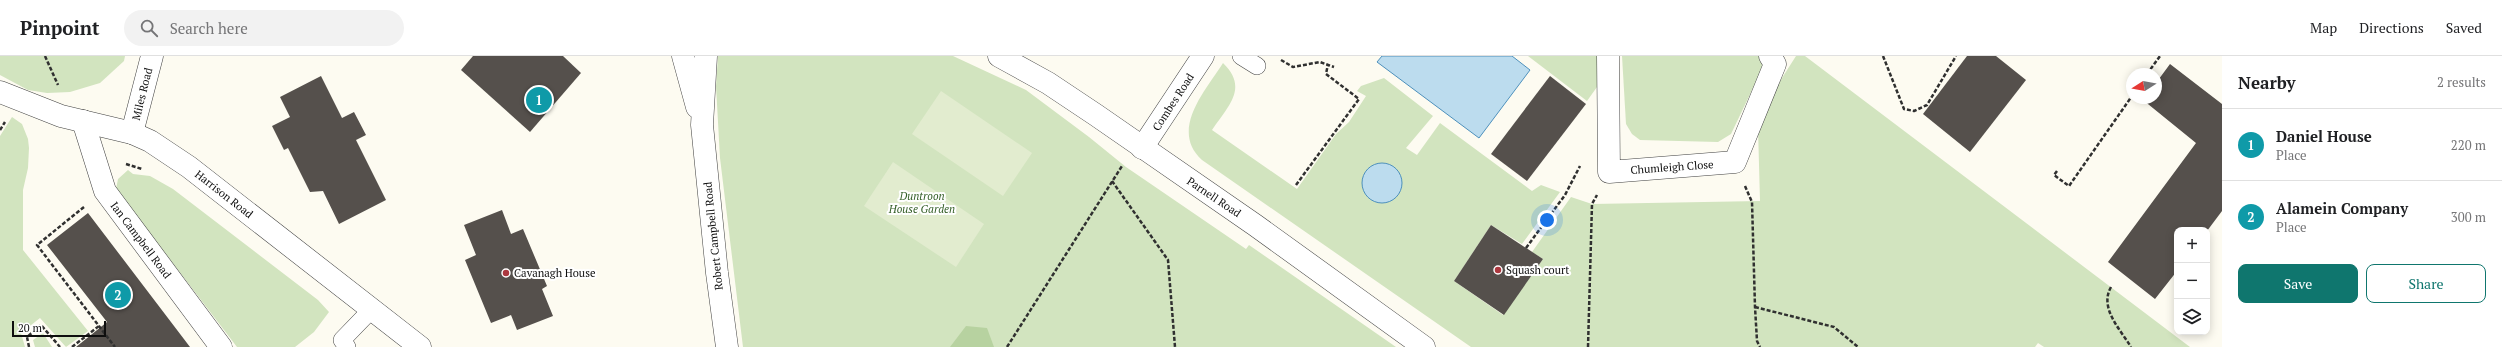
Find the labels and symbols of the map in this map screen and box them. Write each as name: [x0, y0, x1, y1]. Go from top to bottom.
street label: Miles Road: [129, 66, 155, 122]
north arrow: [2126, 68, 2162, 104]
street label: Combes Road: [1149, 71, 1197, 133]
pin: 1: [526, 85, 552, 115]
street label: Chumleigh Close: [1630, 157, 1714, 177]
street label: Harrison Road: [192, 167, 256, 221]
street label: Parnell Road: [1184, 174, 1244, 220]
street label: Robert Campbell Road: [700, 181, 726, 291]
park label: Duntroon House Garden: [888, 189, 955, 216]
street label: Ian Campbell Road: [108, 199, 174, 281]
your location: [1537, 210, 1557, 230]
place label: Squash court: [1506, 263, 1569, 277]
marker: Squash court: [1493, 265, 1503, 275]
place label: Cavanagh House: [514, 266, 596, 280]
marker: Cavanagh House: [501, 268, 511, 278]
pin: 2: [105, 280, 131, 310]
scale bar: [12, 319, 106, 338]

